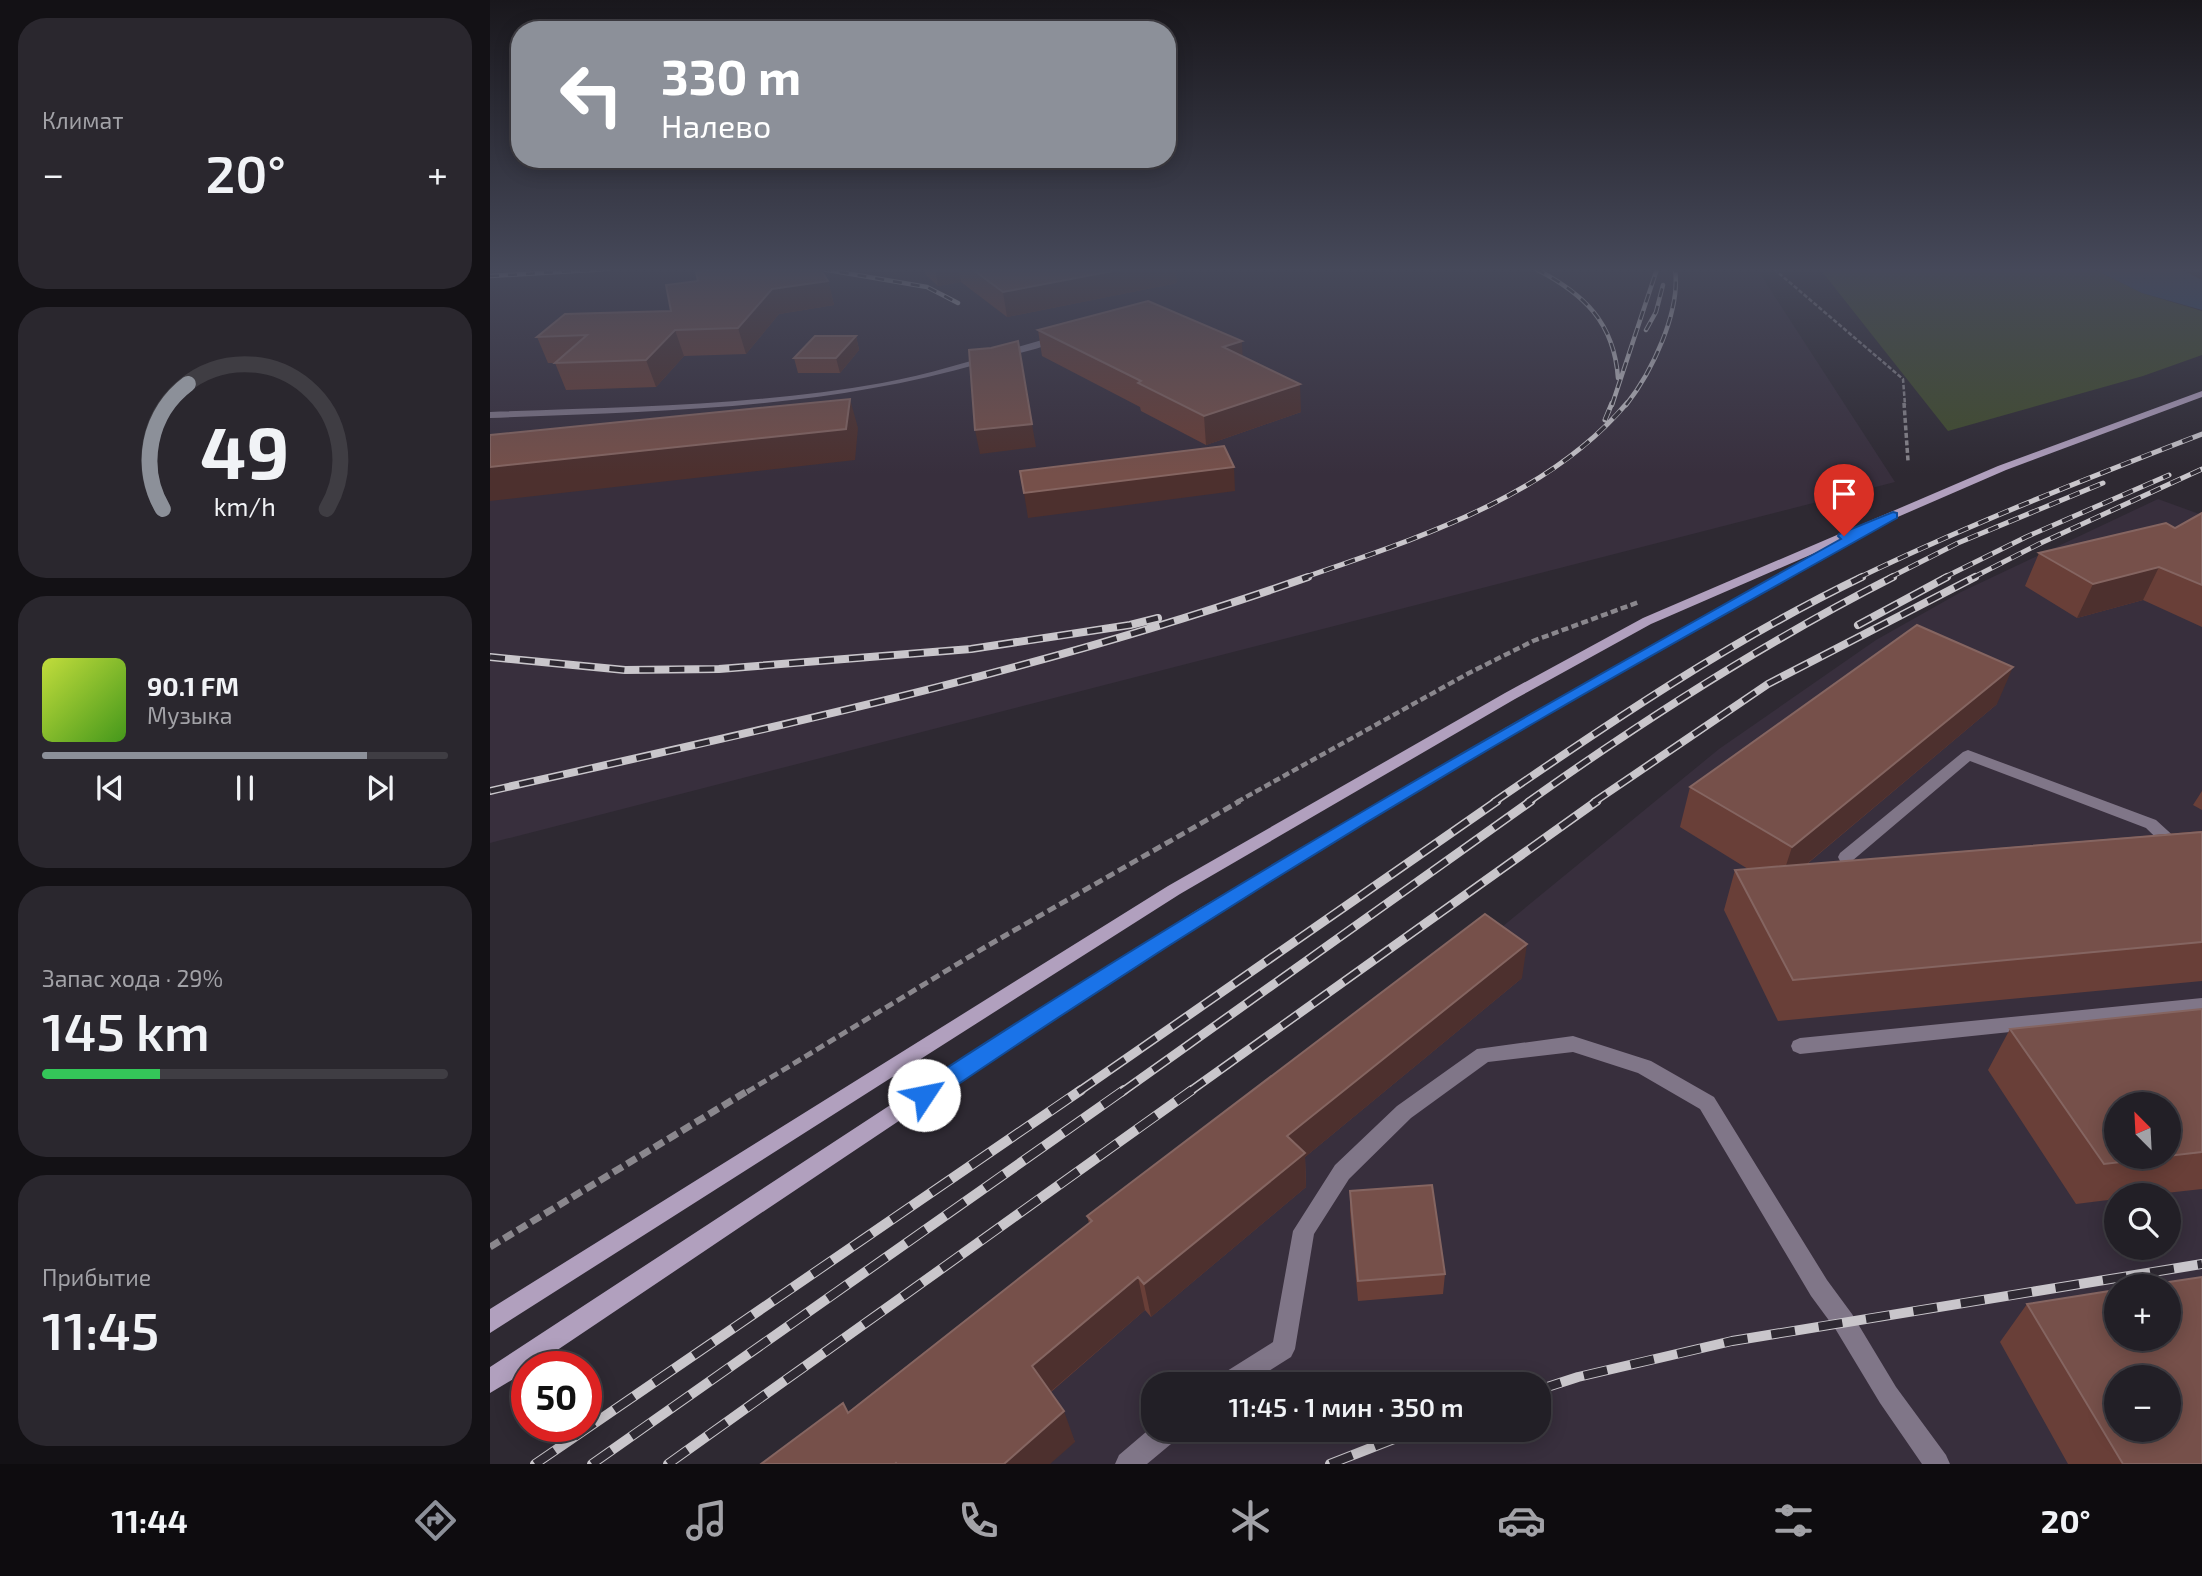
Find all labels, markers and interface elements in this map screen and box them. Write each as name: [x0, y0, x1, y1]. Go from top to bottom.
text: 330 m: [661, 46, 801, 105]
icon: left: [546, 49, 637, 140]
text: Климат: [42, 106, 123, 134]
text: Налево: [661, 106, 771, 144]
text: 20°: [205, 141, 286, 203]
text: −: [42, 150, 64, 196]
text: +: [427, 150, 448, 196]
text: 49: [200, 406, 290, 494]
pin: [1814, 464, 1874, 536]
icon: arrive: [1825, 475, 1863, 513]
text: km/h: [214, 491, 276, 521]
text: 90.1 FM: [147, 670, 239, 701]
text: Музыка: [147, 701, 232, 729]
icon: previous: [91, 769, 129, 807]
icon: pause: [226, 769, 264, 807]
icon: next: [361, 769, 399, 807]
text: Запас хода · 29%: [42, 964, 223, 992]
text: 145 km: [42, 999, 210, 1061]
position arrow: [887, 1058, 961, 1132]
north arrow: [2104, 1092, 2180, 1169]
map controls: [2104, 1092, 2181, 1442]
button: search: [2104, 1183, 2181, 1260]
text: Прибытие: [42, 1263, 151, 1291]
button: +: [2104, 1274, 2181, 1351]
text: 11:45: [42, 1298, 159, 1360]
speed limit sign: 50: [511, 1351, 602, 1442]
button: −: [2104, 1365, 2181, 1442]
text: 11:45 · 1 мин · 350 m: [1228, 1391, 1464, 1422]
icon: directions: [411, 1496, 460, 1545]
icon: music: [682, 1496, 731, 1545]
icon: phone: [954, 1496, 1003, 1545]
icon: climate: [1226, 1496, 1275, 1545]
icon: car: [1497, 1496, 1546, 1545]
icon: filters: [1769, 1496, 1818, 1545]
text: 11:44: [111, 1501, 188, 1539]
text: 20°: [2041, 1501, 2091, 1539]

